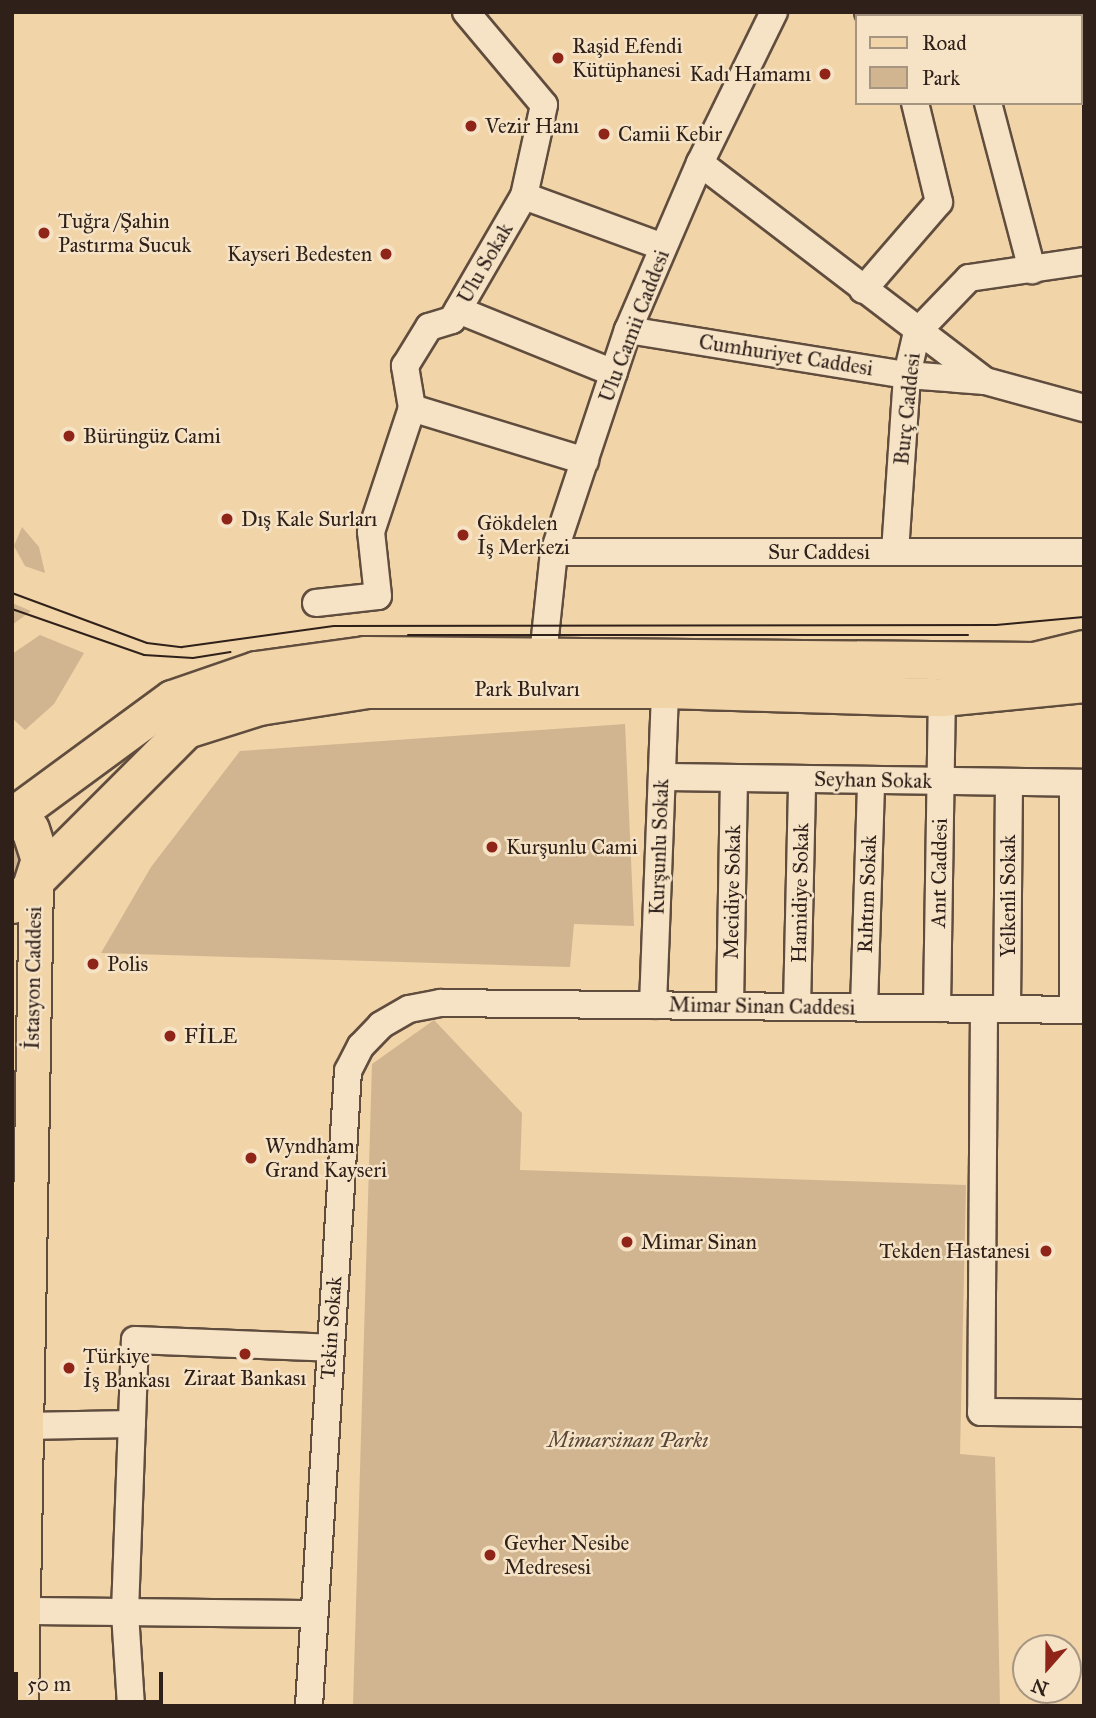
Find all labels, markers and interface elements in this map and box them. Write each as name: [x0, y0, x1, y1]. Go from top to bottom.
legend: [855, 14, 1082, 105]
text: Road: [922, 30, 967, 56]
place label: Raşid Efendi Kütüphanesi: [572, 33, 682, 83]
marker: Raşid Efendi Kütüphanesi: [550, 50, 566, 66]
place label: Kadı Hamamı: [689, 61, 811, 87]
text: Park: [922, 65, 960, 91]
marker: Kadı Hamamı: [817, 66, 833, 82]
place label: Vezir Hanı: [485, 113, 579, 139]
marker: Vezir Hanı: [463, 118, 479, 134]
place label: Camii Kebir: [618, 121, 722, 147]
marker: Camii Kebir: [596, 126, 612, 142]
place label: Tuğra /Şahin Pastırma Sucuk: [58, 208, 191, 258]
street label: Ulu Sokak: [452, 218, 518, 308]
marker: Tuğra /Şahin Pastırma Sucuk: [36, 225, 52, 241]
place label: Kayseri Bedesten: [227, 241, 372, 267]
marker: Kayseri Bedesten: [378, 246, 394, 262]
street label: Ulu Camii Caddesi: [593, 246, 675, 406]
street label: Cumhuriyet Caddesi: [697, 329, 875, 381]
street label: Burç Caddesi: [889, 352, 925, 466]
place label: Bürüngüz Cami: [83, 423, 221, 449]
marker: Bürüngüz Cami: [61, 428, 77, 444]
place label: Dış Kale Surları: [241, 506, 377, 532]
place label: Gökdelen İş Merkezi: [477, 510, 570, 560]
marker: Dış Kale Surları: [219, 511, 235, 527]
marker: Gökdelen İş Merkezi: [455, 527, 471, 543]
street label: Sur Caddesi: [768, 539, 870, 565]
street label: Park Bulvarı: [474, 676, 580, 702]
street label: Seyhan Sokak: [814, 766, 932, 794]
street label: Kurşunlu Sokak: [644, 779, 674, 915]
street label: Anıt Caddesi: [925, 818, 953, 928]
street label: Hamidiye Sokak: [786, 823, 814, 963]
street label: Mecidiye Sokak: [718, 824, 746, 960]
place label: Kurşunlu Cami: [506, 834, 638, 860]
street label: Rıhtım Sokak: [852, 834, 882, 954]
street label: Yelkenli Sokak: [995, 834, 1021, 958]
marker: Kurşunlu Cami: [484, 839, 500, 855]
street label: İstasyon Caddesi: [19, 906, 47, 1050]
place label: Polis: [107, 951, 148, 977]
marker: Polis: [85, 956, 101, 972]
street label: Mimar Sinan Caddesi: [668, 992, 856, 1020]
place label: FİLE: [184, 1023, 237, 1049]
marker: FİLE: [162, 1028, 178, 1044]
place label: Wyndham Grand Kayseri: [265, 1133, 387, 1183]
marker: Wyndham Grand Kayseri: [243, 1150, 259, 1166]
place label: Mimar Sinan: [641, 1229, 757, 1255]
marker: Mimar Sinan: [619, 1234, 635, 1250]
place label: Tekden Hastanesi: [879, 1238, 1030, 1264]
marker: Tekden Hastanesi: [1036, 1241, 1056, 1261]
street label: Tekin Sokak: [315, 1275, 347, 1381]
place label: Türkiye İş Bankası: [83, 1343, 170, 1393]
marker: Ziraat Bankası: [237, 1346, 253, 1362]
marker: Türkiye İş Bankası: [61, 1360, 77, 1376]
place label: Ziraat Bankası: [184, 1365, 306, 1391]
park label: Mimarsinan Parkı: [548, 1427, 708, 1453]
place label: Gevher Nesibe Medresesi: [504, 1530, 629, 1580]
marker: Gevher Nesibe Medresesi: [482, 1547, 498, 1563]
north arrow: [1012, 1634, 1082, 1704]
scale bar: [18, 1658, 166, 1702]
text: 50 m: [27, 1671, 71, 1697]
text: N: [1028, 1674, 1052, 1701]

